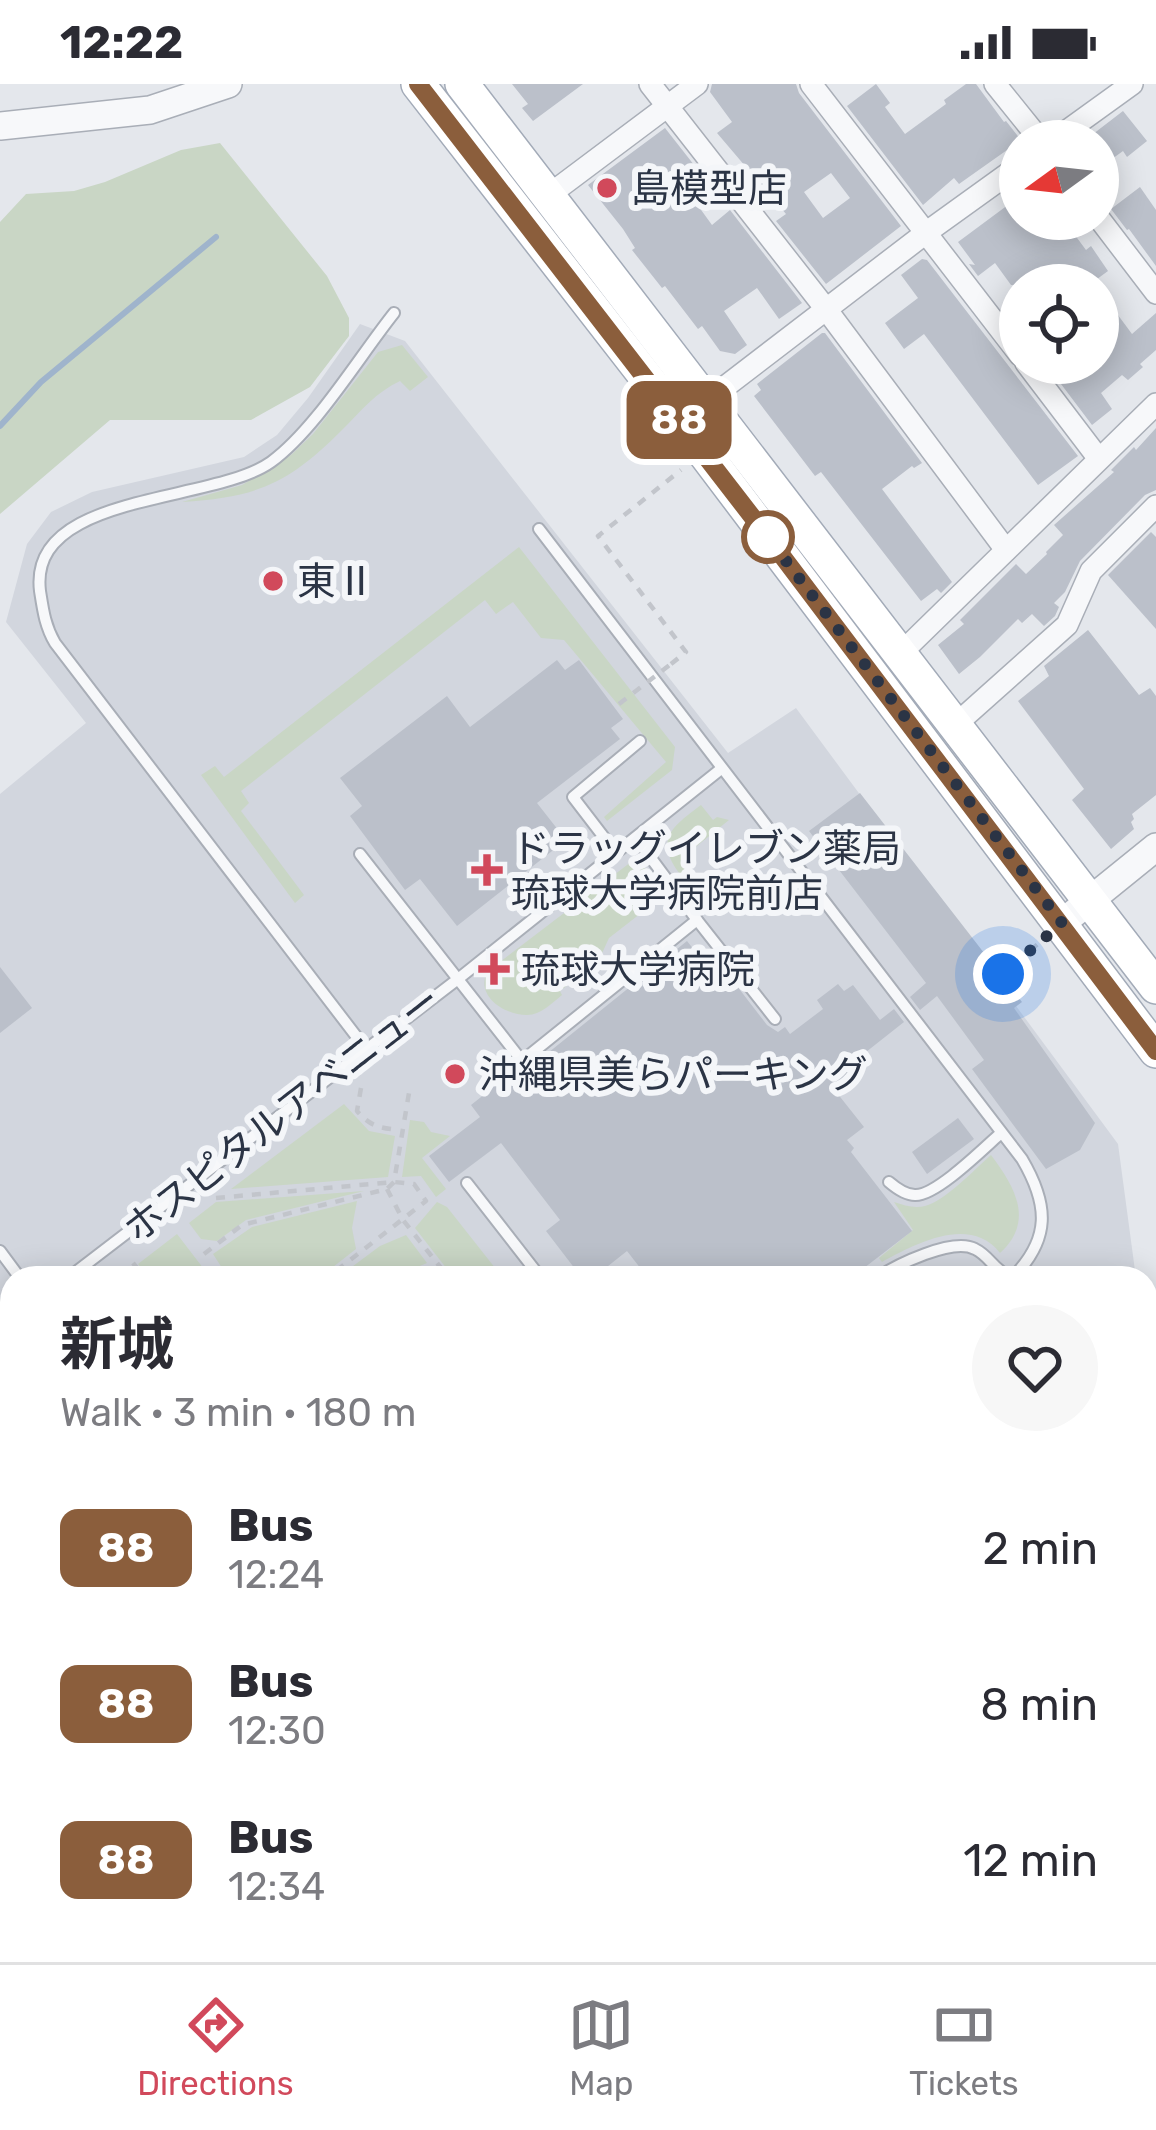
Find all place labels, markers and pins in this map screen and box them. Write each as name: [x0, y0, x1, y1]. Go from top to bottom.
place label: 島模型店: [631, 166, 787, 212]
marker: 島模型店: [594, 175, 620, 201]
unlabelled marker: [743, 512, 793, 562]
place label: 東Ⅱ: [297, 559, 375, 605]
marker: 東Ⅱ: [260, 568, 286, 594]
place label: ドラッグイレブン薬局 琉球大学病院前店: [511, 826, 901, 917]
marker: ドラッグイレブン薬局 琉球大学病院前店: [474, 857, 500, 883]
place label: 琉球大学病院: [521, 947, 755, 993]
marker: 琉球大学病院: [478, 953, 510, 985]
place label: 沖縄県美らパーキング: [479, 1052, 868, 1098]
marker: 沖縄県美らパーキング: [442, 1061, 468, 1087]

